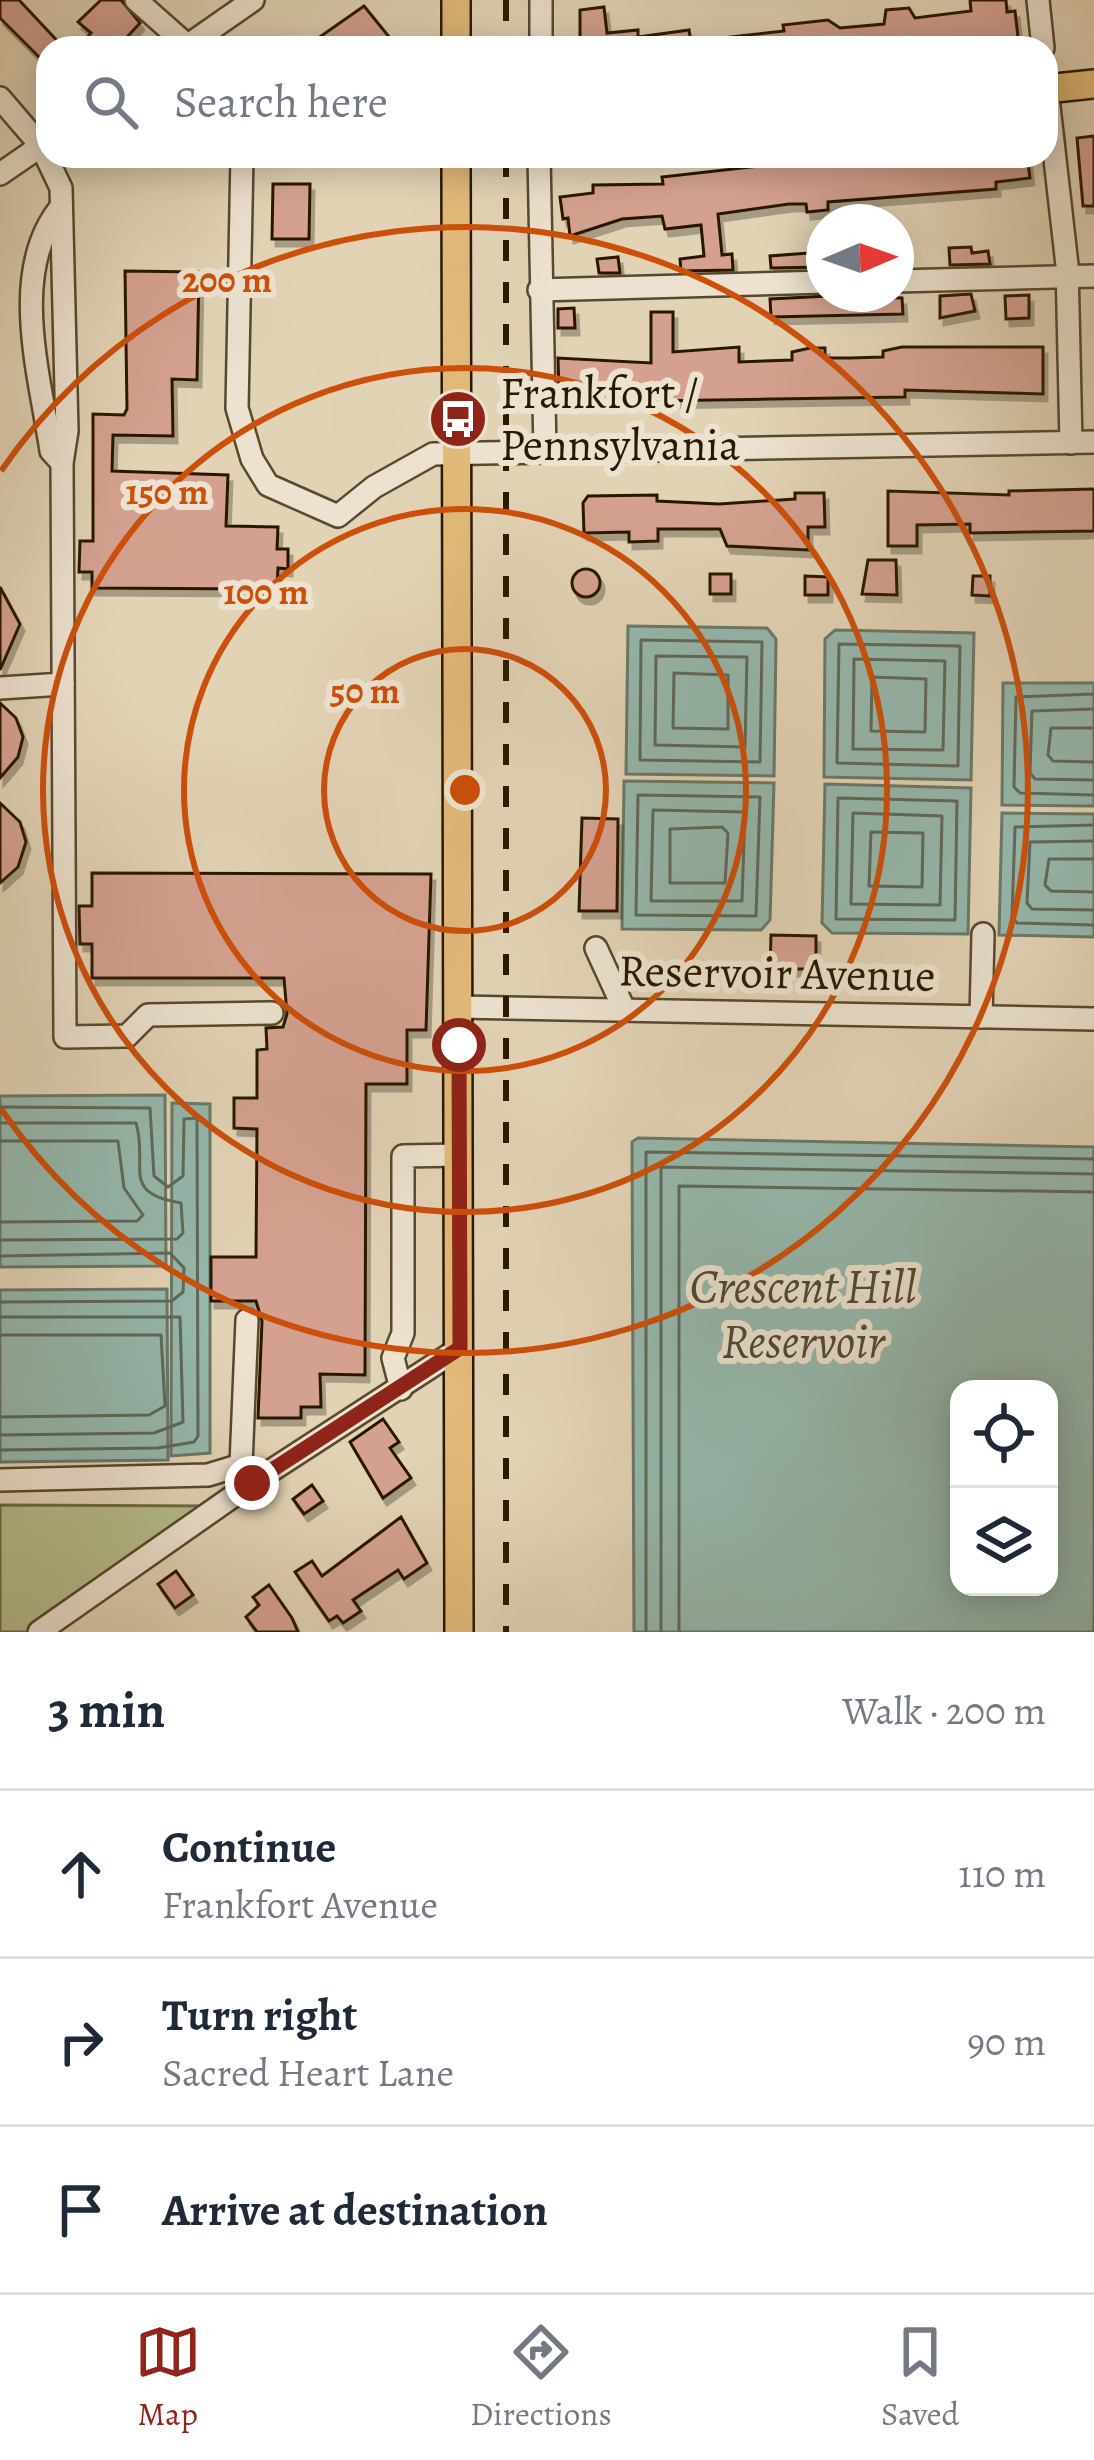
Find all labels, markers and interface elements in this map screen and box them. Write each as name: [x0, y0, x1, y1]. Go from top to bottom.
search box: [36, 36, 1058, 168]
icon: search: [78, 69, 144, 135]
text: Search here: [174, 71, 388, 133]
north arrow: [806, 204, 914, 312]
text: 200 m: [182, 255, 272, 304]
place label: Frankfort / Pennsylvania: [500, 362, 740, 476]
bus stop icon: Frankfort / Pennsylvania: [427, 388, 489, 450]
text: 150 m: [126, 467, 208, 516]
text: 100 m: [223, 567, 309, 616]
text: 50 m: [330, 666, 400, 715]
centre of rings: [444, 769, 486, 811]
street label: Reservoir Avenue: [618, 939, 936, 1007]
route start: [432, 1018, 486, 1072]
water label: Crescent Hill Reservoir: [689, 1253, 917, 1374]
map controls: [950, 1380, 1058, 1596]
button: locate: [950, 1380, 1058, 1488]
route end: [225, 1456, 279, 1510]
button: layers: [950, 1488, 1058, 1596]
text: 3 min: [48, 1675, 165, 1745]
text: Walk · 200 m: [842, 1684, 1046, 1737]
text: Continue: [162, 1816, 336, 1878]
icon: ahead: [48, 1841, 114, 1907]
text: 110 m: [958, 1847, 1046, 1900]
text: Frankfort Avenue: [162, 1878, 438, 1931]
text: Turn right: [162, 1984, 357, 2046]
icon: right: [48, 2009, 114, 2075]
text: 90 m: [967, 2015, 1046, 2068]
text: Sacred Heart Lane: [162, 2046, 454, 2099]
icon: arrive: [48, 2177, 114, 2243]
text: Arrive at destination: [162, 2179, 548, 2241]
tab: Map: [135, 2319, 201, 2436]
tab: Directions: [470, 2319, 612, 2436]
tab: Saved: [881, 2319, 959, 2436]

